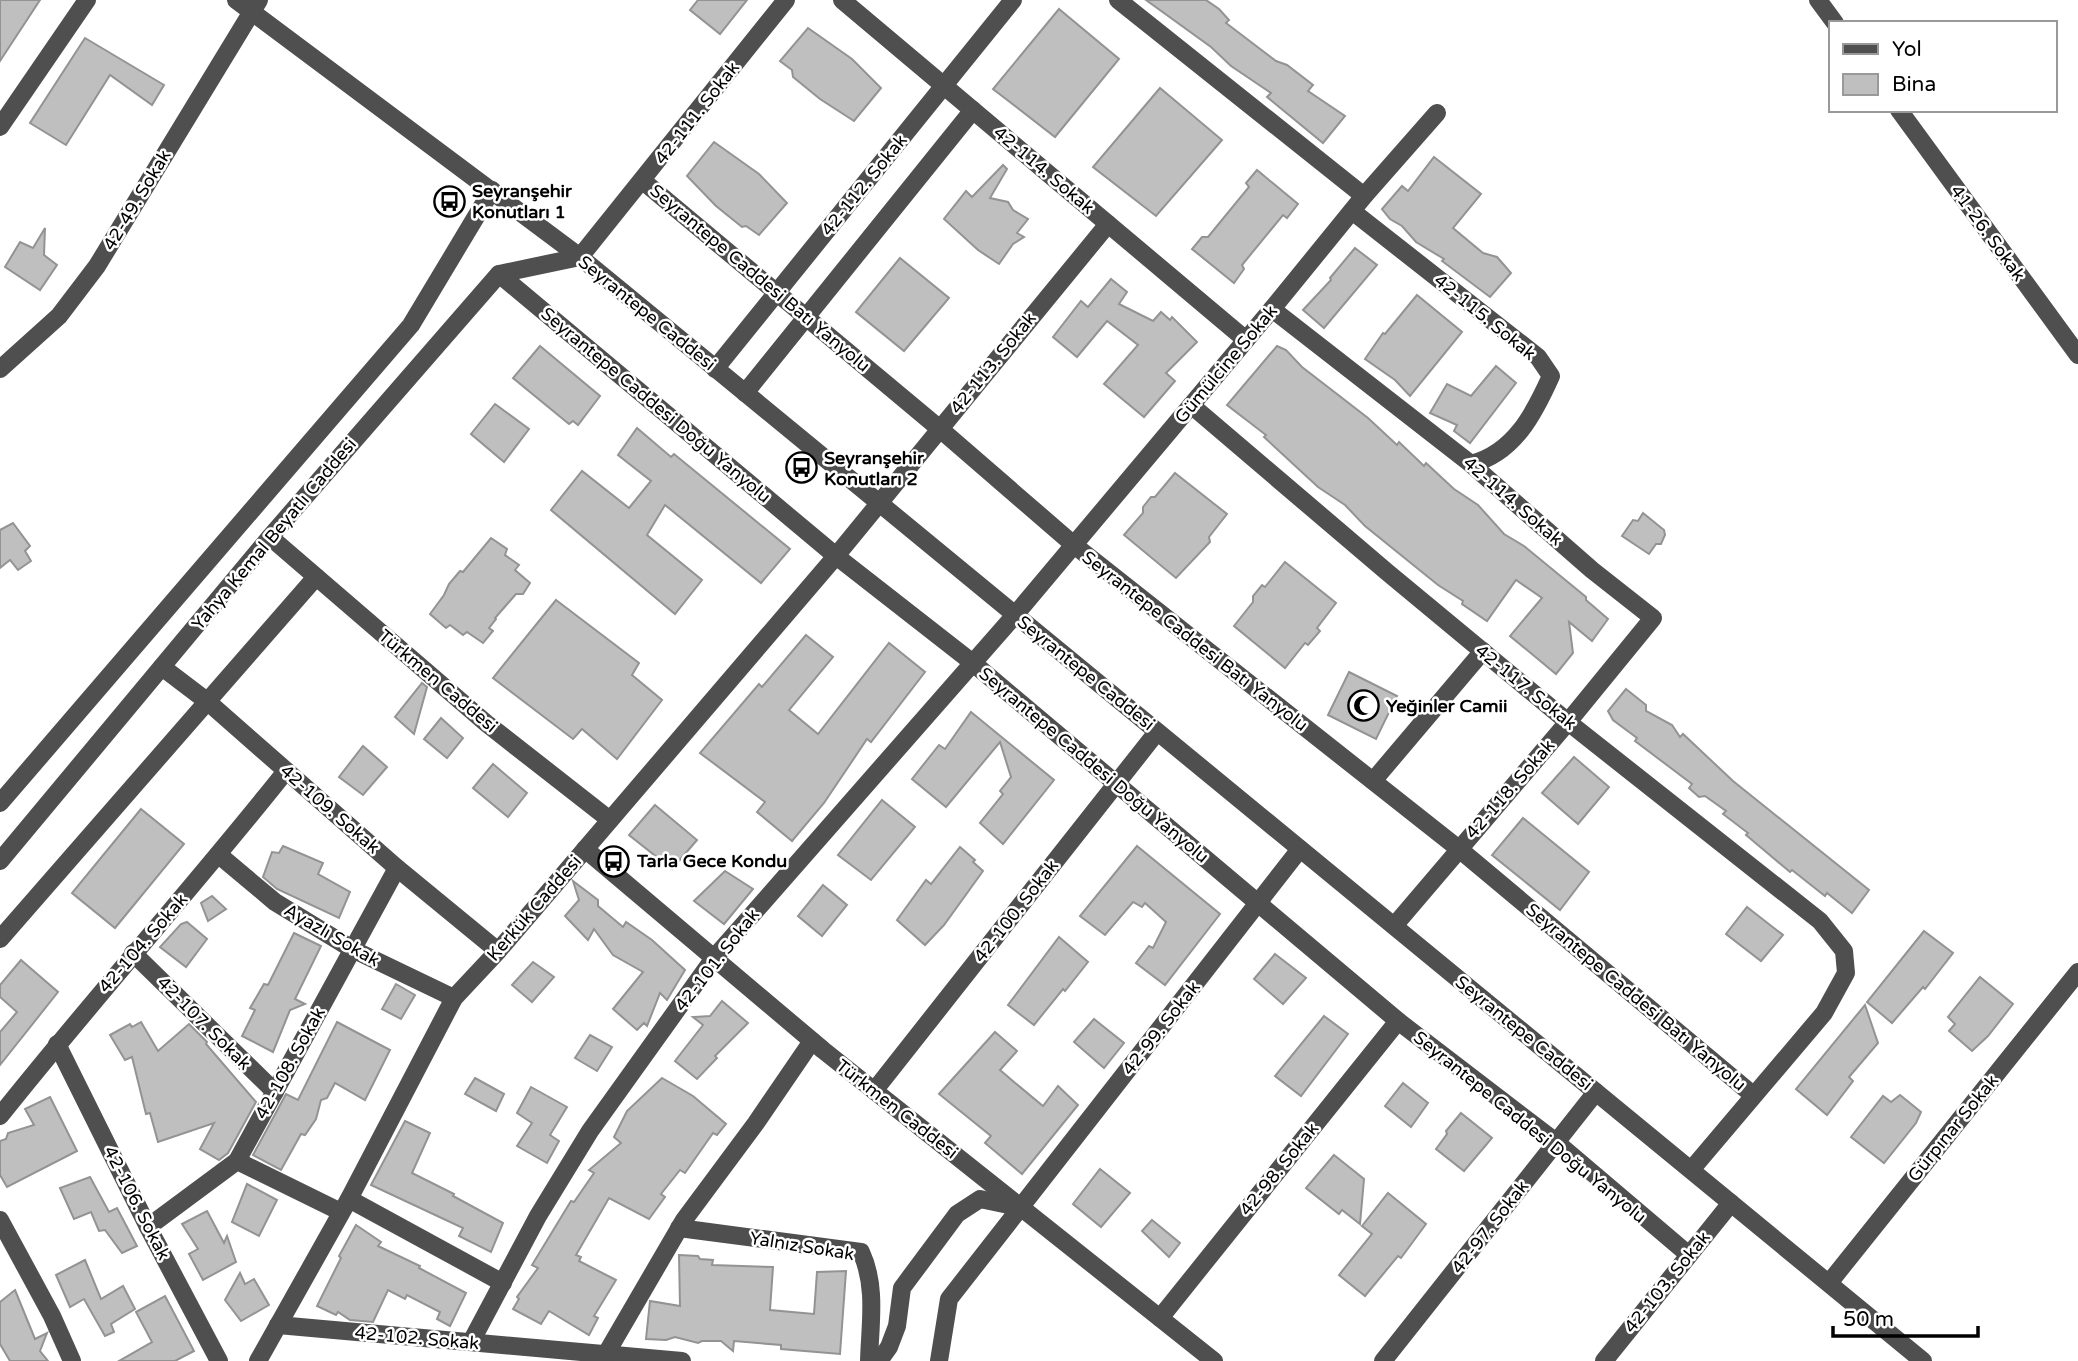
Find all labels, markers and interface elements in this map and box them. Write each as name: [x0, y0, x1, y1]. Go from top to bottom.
legend: [1829, 21, 2057, 112]
text: Yol: [1892, 37, 1922, 62]
street label: 42-111. Sokak: [650, 57, 744, 169]
text: Bina: [1892, 72, 1936, 97]
street label: 42-114. Sokak: [989, 121, 1099, 219]
street label: 42-112. Sokak: [816, 129, 912, 240]
street label: 42-49. Sokak: [98, 145, 176, 254]
place label: Seyranşehir Konutları 1: [472, 180, 573, 223]
street label: Seyrantepe Caddesi Batı Yanyolu: [646, 180, 874, 376]
street label: 41-26. Sokak: [1946, 181, 2030, 286]
bus stop icon: Seyranşehir Konutları 1: [432, 184, 466, 218]
street label: Seyrantepe Caddesi: [574, 251, 720, 375]
street label: 42-115. Sokak: [1430, 269, 1540, 365]
street label: Gümülcine Sokak: [1170, 300, 1282, 428]
street label: Seyrantepe Caddesi Doğu Yanyolu: [537, 302, 775, 508]
street label: 42-113. Sokak: [945, 307, 1041, 418]
street label: Yahya Kemal Beyatlı Caddesi: [187, 433, 361, 635]
place label: Seyranşehir Konutları 2: [824, 447, 925, 490]
bus stop icon: Seyranşehir Konutları 2: [784, 451, 818, 485]
street label: 42-114. Sokak: [1459, 452, 1567, 550]
street label: Seyrantepe Caddesi Batı Yanyolu: [1078, 546, 1312, 736]
street label: Seyrantepe Caddesi: [1013, 611, 1159, 735]
street label: Türkmen Caddesi: [374, 625, 502, 737]
street label: 42-117. Sokak: [1471, 639, 1581, 735]
street label: Seyrantepe Caddesi Doğu Yanyolu: [975, 662, 1213, 868]
mosque icon: Yeğinler Camii: [1346, 689, 1380, 723]
place label: Yeğinler Camii: [1386, 695, 1508, 717]
street label: 42-118. Sokak: [1461, 735, 1559, 843]
street label: 42-109. Sokak: [276, 760, 384, 858]
bus stop icon: Tarla Gece Kondu: [597, 844, 631, 878]
place label: Tarla Gece Kondu: [636, 850, 787, 872]
street label: Kerkük Caddesi: [482, 851, 586, 965]
street label: 42-100. Sokak: [969, 855, 1063, 967]
street label: 42-104. Sokak: [94, 889, 192, 997]
street label: Ayazlı Sokak: [280, 899, 384, 971]
street label: Seyrantepe Caddesi Batı Yanyolu: [1522, 899, 1750, 1095]
street label: 42-101. Sokak: [670, 904, 764, 1016]
street label: 42-107. Sokak: [152, 971, 256, 1075]
street label: Seyrantepe Caddesi: [1451, 971, 1597, 1095]
street label: 42-99. Sokak: [1117, 976, 1205, 1079]
street label: 42-108. Sokak: [250, 1003, 330, 1123]
street label: Seyrantepe Caddesi Doğu Yanyolu: [1409, 1026, 1651, 1228]
street label: Türkmen Caddesi: [832, 1055, 962, 1163]
street label: Gürpınar Sokak: [1903, 1070, 2003, 1186]
street label: 42-98. Sokak: [1235, 1118, 1323, 1220]
street label: 42-106. Sokak: [99, 1142, 175, 1264]
street label: 42-97. Sokak: [1447, 1176, 1533, 1278]
street label: 42-103. Sokak: [1619, 1226, 1715, 1337]
street label: Yalnız Sokak: [748, 1227, 856, 1265]
scale bar: [1833, 1294, 1978, 1338]
text: 50 m: [1843, 1307, 1894, 1332]
street label: 42-102. Sokak: [354, 1322, 480, 1354]

